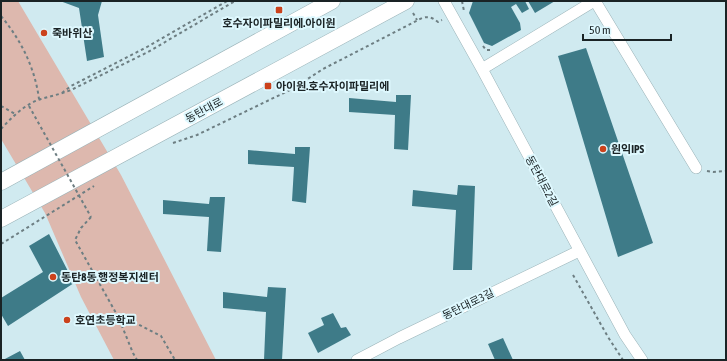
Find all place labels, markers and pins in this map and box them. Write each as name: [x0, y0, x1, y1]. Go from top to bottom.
marker: 호수자이파밀리에.아이원: [274, 5, 284, 15]
place label: 호수자이파밀리에.아이원: [222, 17, 336, 29]
place label: 죽바위산: [52, 27, 92, 39]
marker: 죽바위산: [39, 28, 49, 38]
place label: 아이원.호수자이파밀리에: [276, 80, 389, 92]
marker: 아이원.호수자이파밀리에: [263, 81, 273, 91]
place label: 원익IPS: [611, 143, 644, 155]
marker: 원익IPS: [598, 144, 608, 154]
place label: 동탄8동 행정복지센터: [61, 271, 159, 283]
marker: 동탄8동 행정복지센터: [48, 272, 58, 282]
place label: 호연초등학교: [75, 314, 136, 326]
marker: 호연초등학교: [62, 315, 72, 325]

